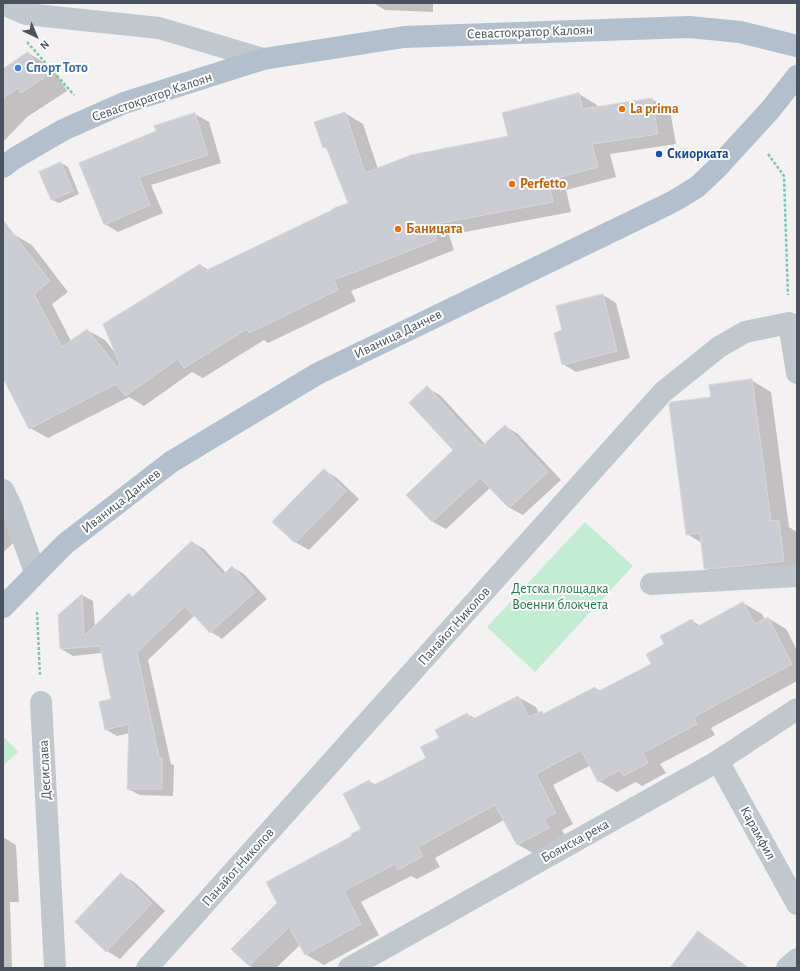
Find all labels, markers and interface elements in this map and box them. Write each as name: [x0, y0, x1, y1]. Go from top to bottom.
north arrow: [16, 16, 56, 56]
street label: Севастократор Калоян: [467, 21, 593, 43]
text: N: [38, 38, 51, 52]
place label: Спорт Тото: [26, 60, 88, 76]
marker: Спорт Тото: [13, 63, 23, 73]
street label: Севастократор Калоян: [90, 69, 214, 125]
place label: La prima: [630, 101, 679, 117]
marker: La prima: [617, 104, 627, 114]
place label: Скиорката: [667, 146, 729, 162]
marker: Скиорката: [654, 149, 664, 159]
place label: Perfetto: [520, 176, 566, 192]
marker: Perfetto: [507, 179, 517, 189]
place label: Баницата: [406, 221, 463, 237]
marker: Баницата: [393, 224, 403, 234]
street label: Иваница Данчев: [351, 305, 445, 363]
street label: Иваница Данчев: [78, 465, 164, 537]
park label: Детска площадка Военни блокчета: [511, 581, 609, 614]
street label: Панайот Николов: [414, 583, 494, 669]
street label: Десислава: [35, 740, 55, 800]
street label: Карамфил: [736, 803, 780, 863]
street label: Боянска река: [538, 816, 612, 866]
street label: Панайот Николов: [198, 824, 278, 910]

